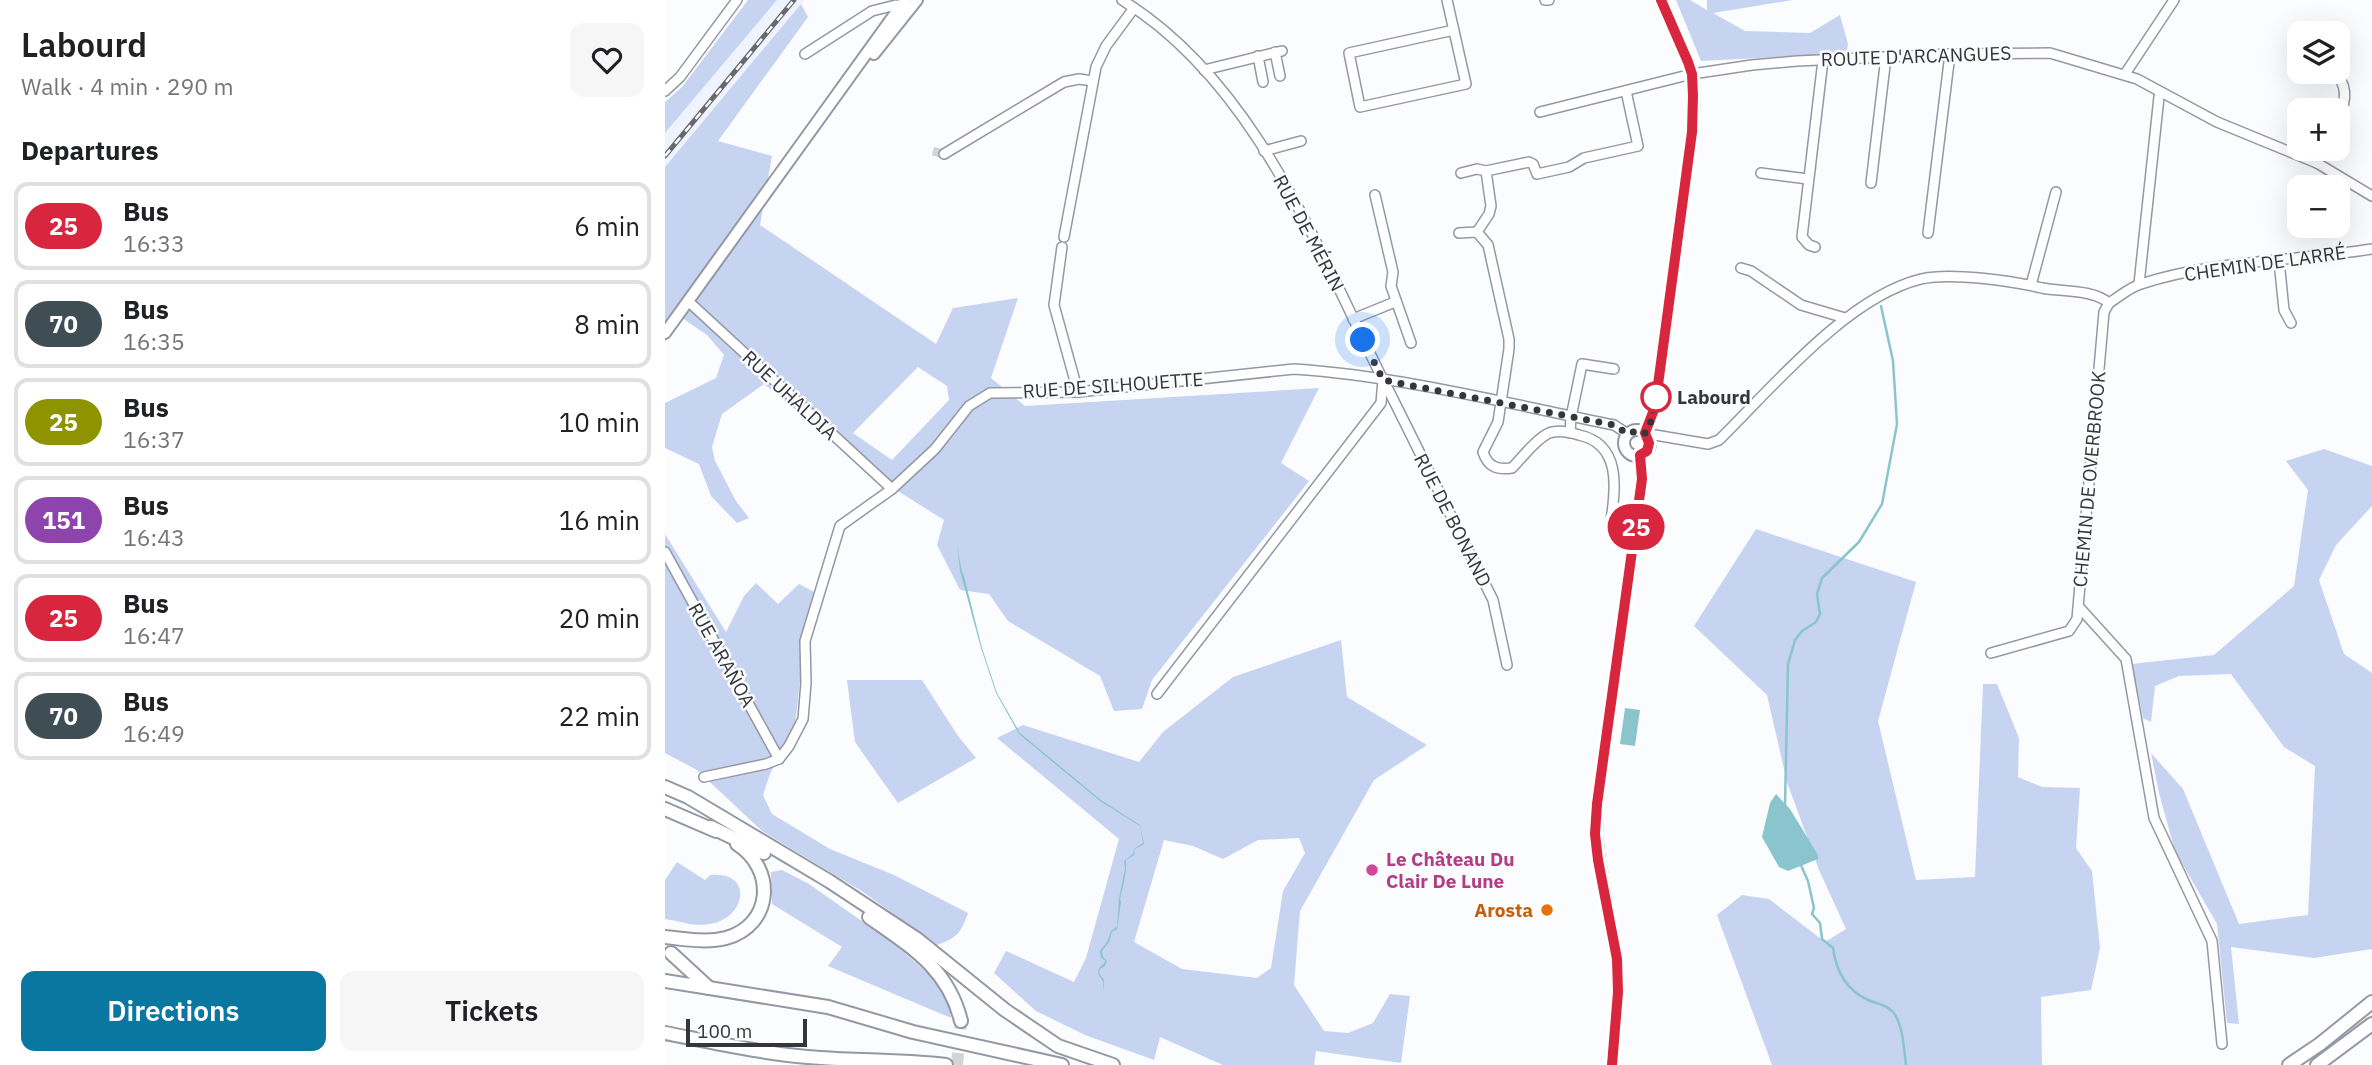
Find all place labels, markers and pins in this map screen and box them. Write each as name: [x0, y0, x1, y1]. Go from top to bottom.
marker: Labourd: [1641, 382, 1671, 412]
place label: Labourd: [1677, 385, 1751, 409]
place label: Le Château Du Clair De Lune: [1386, 847, 1515, 893]
marker: Le Château Du Clair De Lune: [1364, 862, 1380, 878]
place label: Arosta: [1474, 898, 1533, 922]
marker: Arosta: [1539, 902, 1555, 918]

